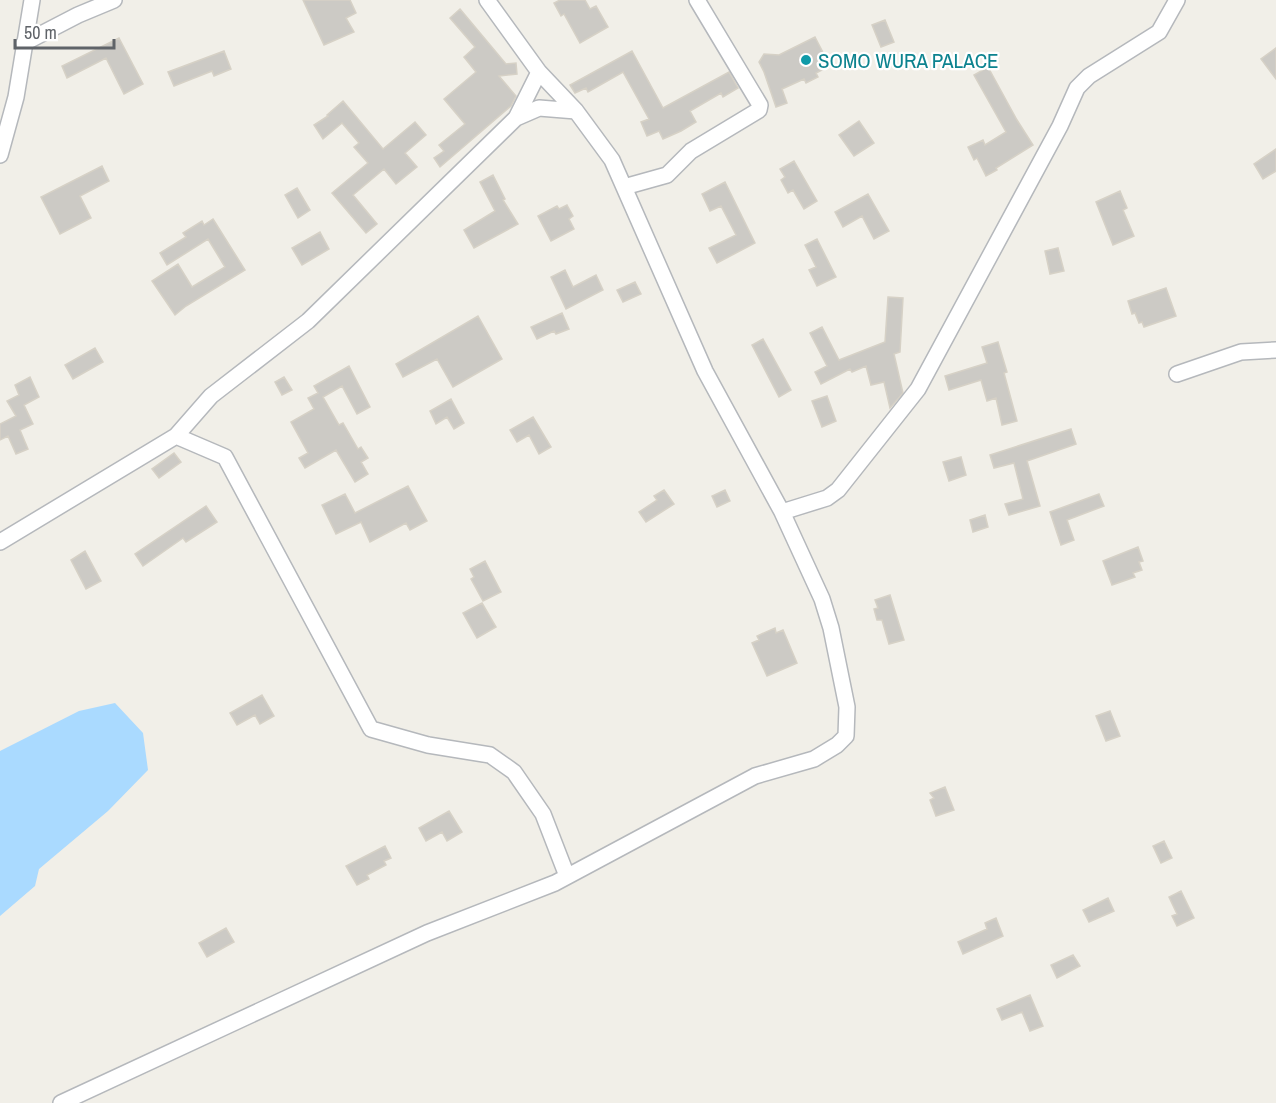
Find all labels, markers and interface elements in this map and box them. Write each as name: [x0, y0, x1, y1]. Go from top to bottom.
scale bar: [15, 12, 114, 50]
text: 50 m: [24, 20, 57, 45]
place label: SOMO WURA PALACE: [818, 46, 999, 75]
marker: SOMO WURA PALACE: [799, 53, 813, 67]

